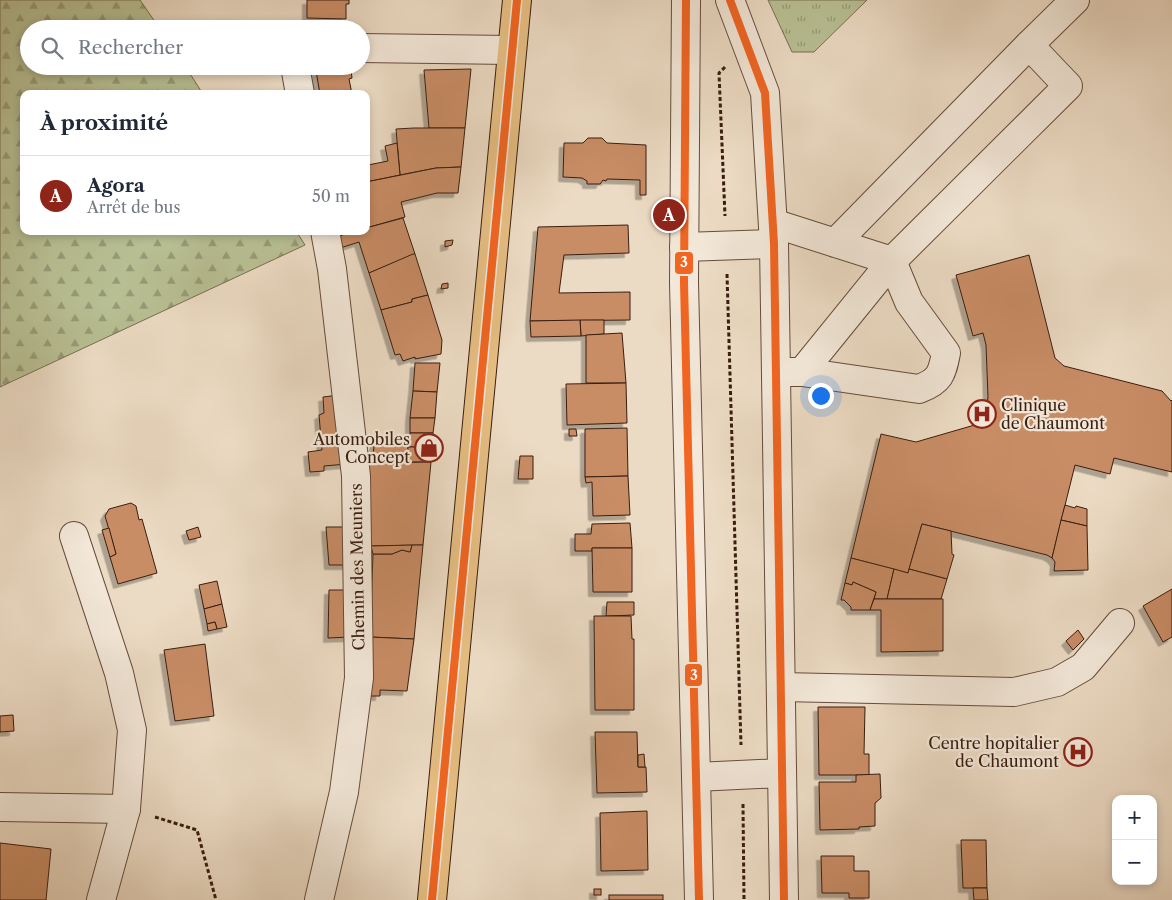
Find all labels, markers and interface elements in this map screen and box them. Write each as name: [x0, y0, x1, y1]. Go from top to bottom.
search box: [20, 20, 370, 75]
icon: search: [38, 34, 66, 62]
text: Rechercher: [78, 36, 183, 59]
text: À proximité: [40, 110, 168, 135]
text: Agora: [87, 174, 145, 197]
text: A: [50, 186, 62, 206]
text: 50 m: [312, 186, 350, 206]
pin: A: [653, 196, 685, 234]
text: Arrêt de bus: [87, 197, 180, 217]
line badge: 3: [674, 251, 694, 275]
text: 3: [680, 253, 688, 271]
your location: [808, 383, 834, 409]
place label: Clinique de Chaumont: [1001, 395, 1105, 433]
hospital icon: Clinique de Chaumont: [967, 399, 997, 429]
place label: Automobiles Concept: [312, 429, 410, 467]
shop icon: Automobiles Concept: [414, 433, 444, 463]
street label: Chemin des Meuniers: [346, 483, 368, 651]
line badge: 3: [684, 663, 703, 687]
text: 3: [690, 666, 698, 684]
place label: Centre hopitalier de Chaumont: [928, 733, 1059, 771]
hospital icon: Centre hopitalier de Chaumont: [1063, 737, 1093, 767]
map controls: [1112, 795, 1157, 885]
button: +: [1112, 795, 1157, 840]
button: −: [1112, 840, 1157, 885]

